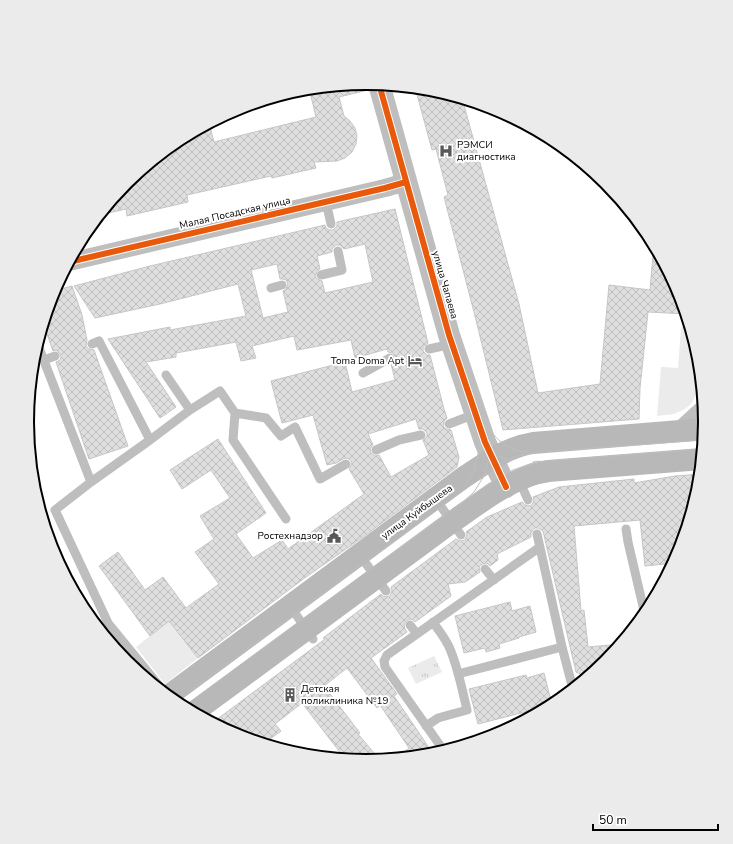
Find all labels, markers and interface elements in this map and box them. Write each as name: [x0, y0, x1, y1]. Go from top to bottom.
place label: РЭМСИ диагностика: [457, 138, 516, 164]
hospital icon: РЭМСИ диагностика: [438, 143, 454, 159]
street label: Малая Посадская улица: [178, 193, 292, 233]
street label: улица Чапаева: [429, 249, 461, 321]
hotel icon: Toma Doma Apt: [407, 353, 423, 369]
place label: Toma Doma Apt: [331, 354, 404, 368]
street label: улица Куйбышева: [379, 481, 455, 543]
public building icon: Ростехнадзор: [326, 528, 342, 544]
place label: Ростехнадзор: [258, 529, 323, 543]
place label: Детская поликлиника №19: [301, 682, 389, 708]
building icon: Детская поликлиника №19: [282, 687, 298, 703]
scale bar: [593, 806, 718, 832]
text: 50 m: [599, 812, 627, 828]

